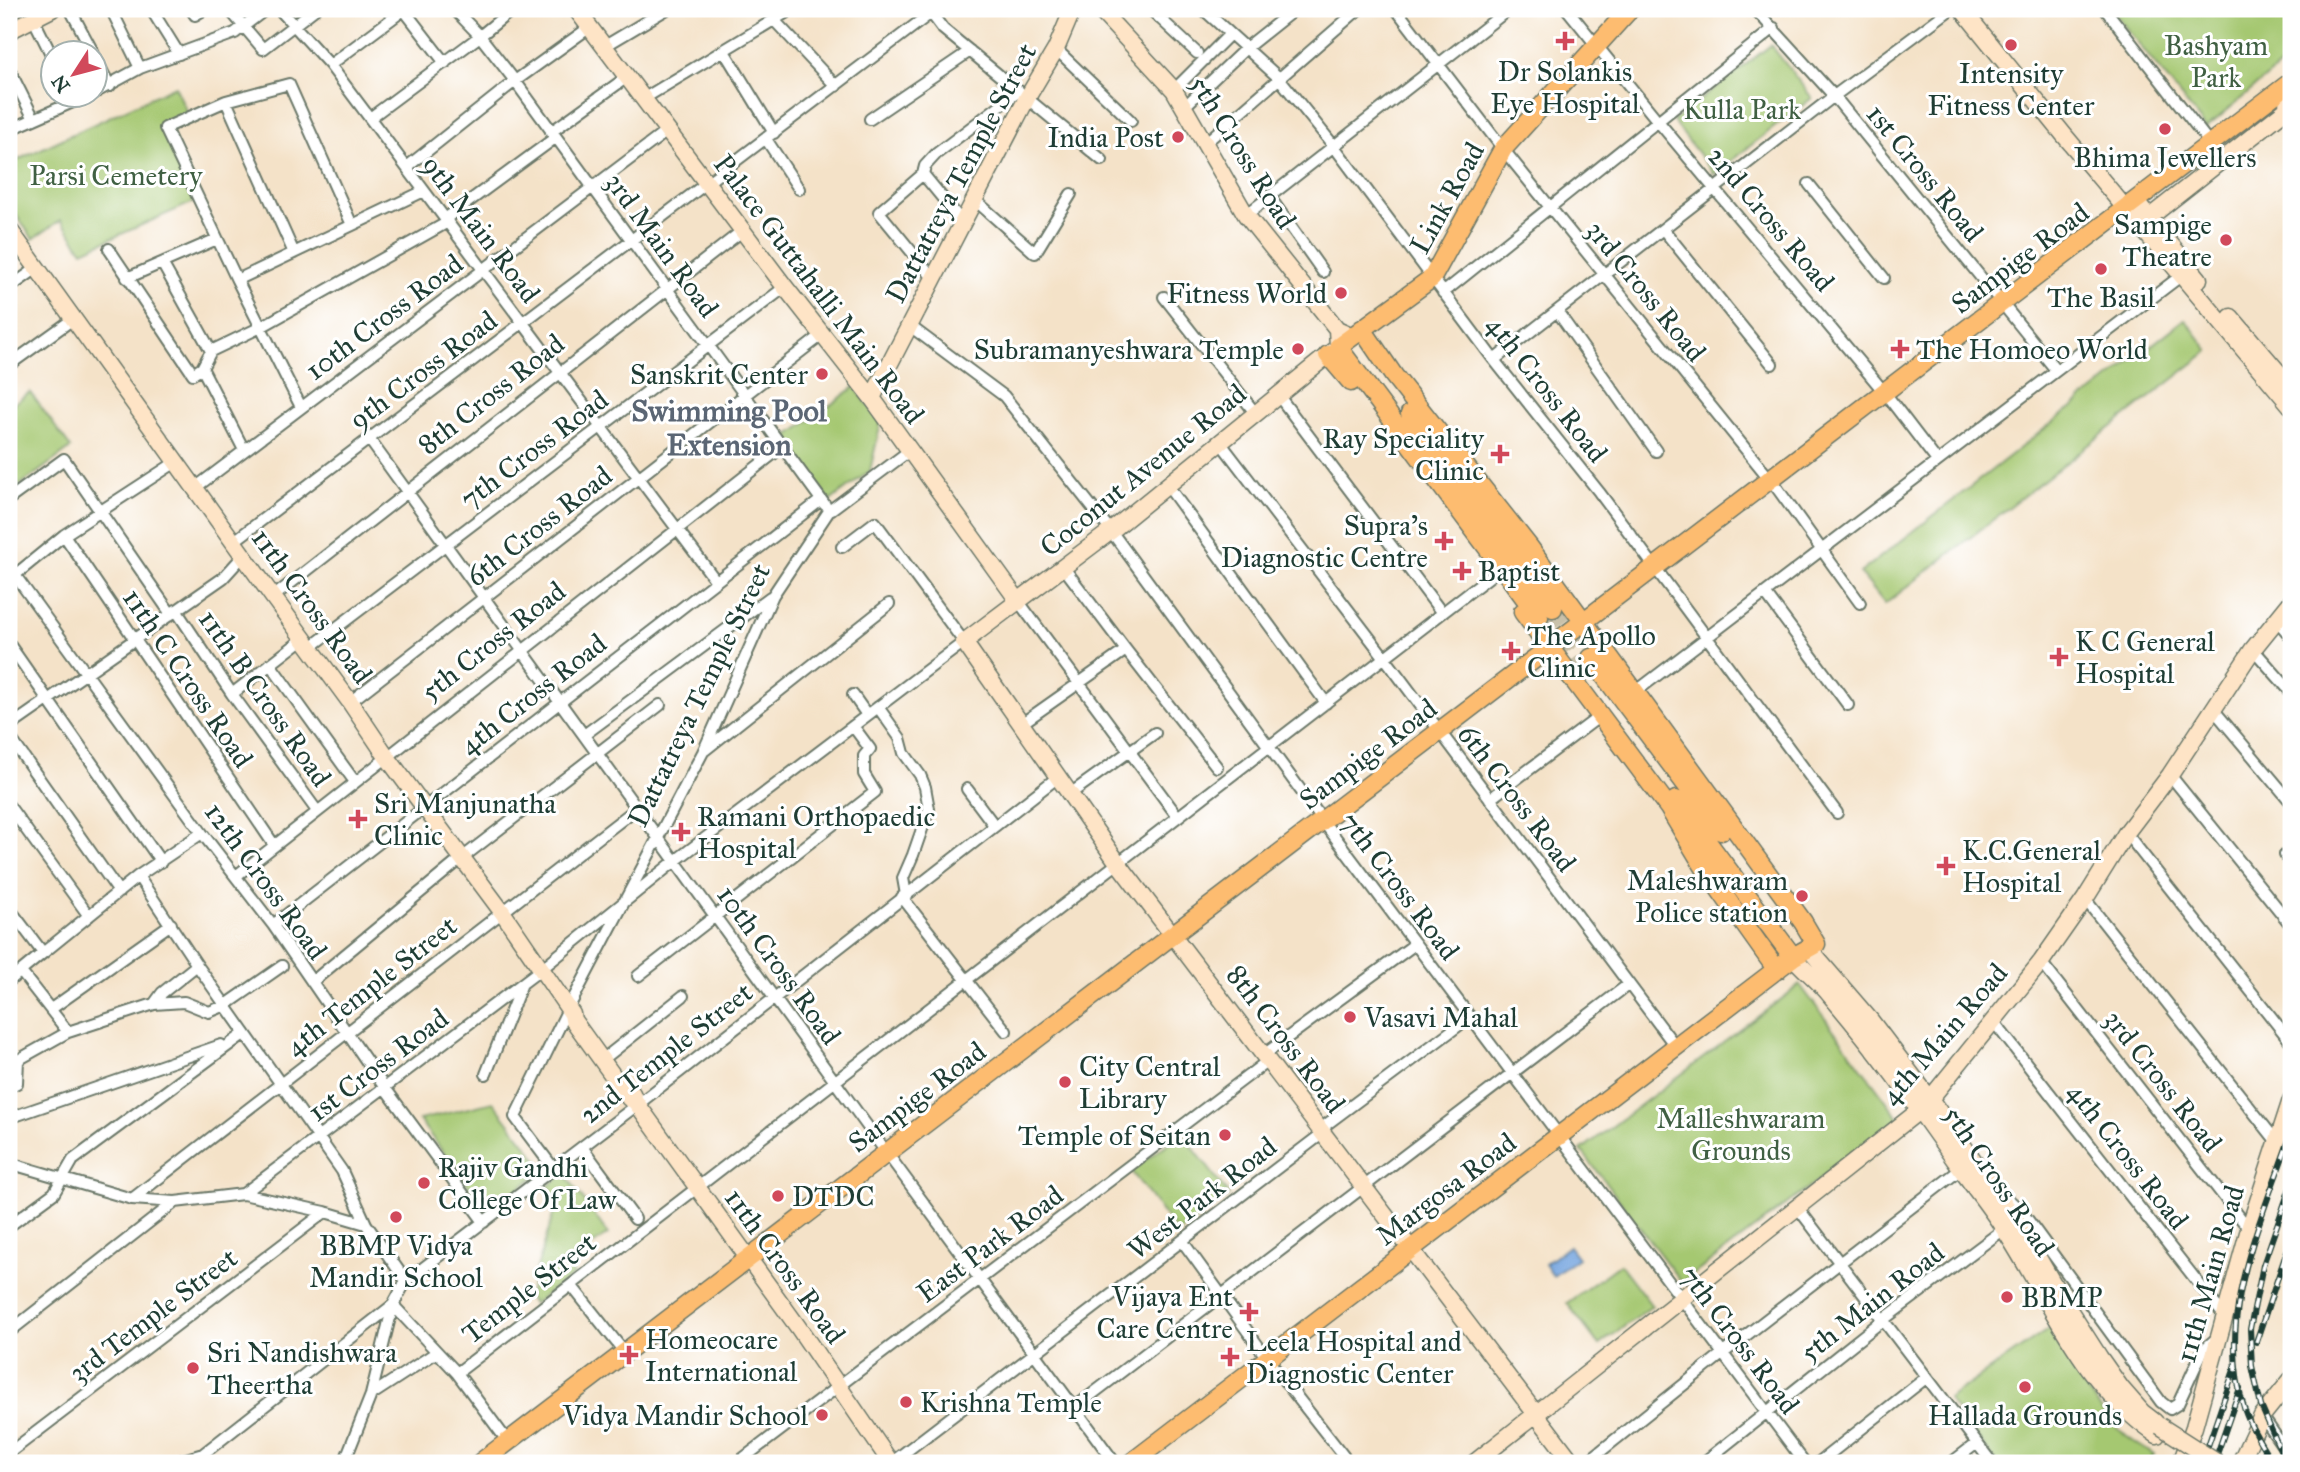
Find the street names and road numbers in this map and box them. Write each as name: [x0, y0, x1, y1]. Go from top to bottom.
street label: Dattatreya Temple Street: [878, 37, 1044, 309]
street label: 5th Cross Road: [1182, 69, 1304, 235]
street label: 1st Cross Road: [1859, 97, 1991, 249]
street label: Link Road: [1402, 136, 1492, 260]
street label: 2nd Cross Road: [1700, 139, 1842, 299]
street label: Palace Guttahalli Main Road: [706, 147, 932, 431]
street label: 9th Main Road: [414, 148, 548, 310]
street label: 3rd Main Road: [598, 166, 726, 324]
street label: Sampige Road: [1944, 195, 2096, 321]
street label: 3rd Cross Road: [1578, 213, 1714, 369]
street label: 10th Cross Road: [298, 246, 470, 388]
street label: 9th Cross Road: [342, 303, 504, 437]
street label: 4th Cross Road: [1479, 308, 1615, 470]
street label: 8th Cross Road: [411, 326, 571, 462]
street label: Coconut Avenue Road: [1033, 376, 1253, 564]
street label: 7th Cross Road: [453, 382, 615, 516]
street label: 6th Cross Road: [459, 458, 619, 594]
street label: 11th Cross Road: [244, 521, 380, 691]
street label: Dattatreya Temple Street: [620, 557, 778, 832]
street label: 5th Cross Road: [414, 574, 572, 708]
street label: 11th C Cross Road: [115, 582, 261, 774]
street label: 11th B Cross Road: [191, 603, 339, 793]
street label: 4th Cross Road: [452, 626, 614, 762]
street label: Sampige Road: [1292, 691, 1444, 817]
street label: 6th Cross Road: [1450, 717, 1584, 879]
street label: 12th Cross Road: [197, 795, 335, 967]
street label: 7th Cross Road: [1333, 805, 1467, 967]
street label: 10th Cross Road: [709, 878, 849, 1052]
street label: 4th Temple Street: [278, 908, 464, 1064]
street label: 4th Main Road: [1873, 956, 2015, 1112]
street label: 8th Cross Road: [1219, 958, 1353, 1120]
street label: 2nd Temple Street: [573, 975, 759, 1131]
street label: 1st Cross Road: [301, 1001, 455, 1129]
street label: 3rd Cross Road: [2096, 1003, 2230, 1159]
street label: Sampige Road: [841, 1034, 993, 1160]
street label: 4th Cross Road: [2060, 1075, 2196, 1237]
street label: 5th Cross Road: [1936, 1099, 2062, 1263]
street label: Margosa Road: [1369, 1125, 1523, 1253]
street label: West Park Road: [1120, 1129, 1284, 1267]
street label: East Park Road: [910, 1178, 1070, 1310]
street label: 11th Cross Road: [717, 1181, 853, 1351]
street label: 11th Main Road: [2168, 1181, 2252, 1367]
street label: Temple Street: [455, 1225, 603, 1351]
street label: 5th Main Road: [1793, 1235, 1951, 1369]
street label: 3rd Temple Street: [62, 1240, 244, 1390]
street label: 7th Cross Road: [1673, 1259, 1807, 1421]

